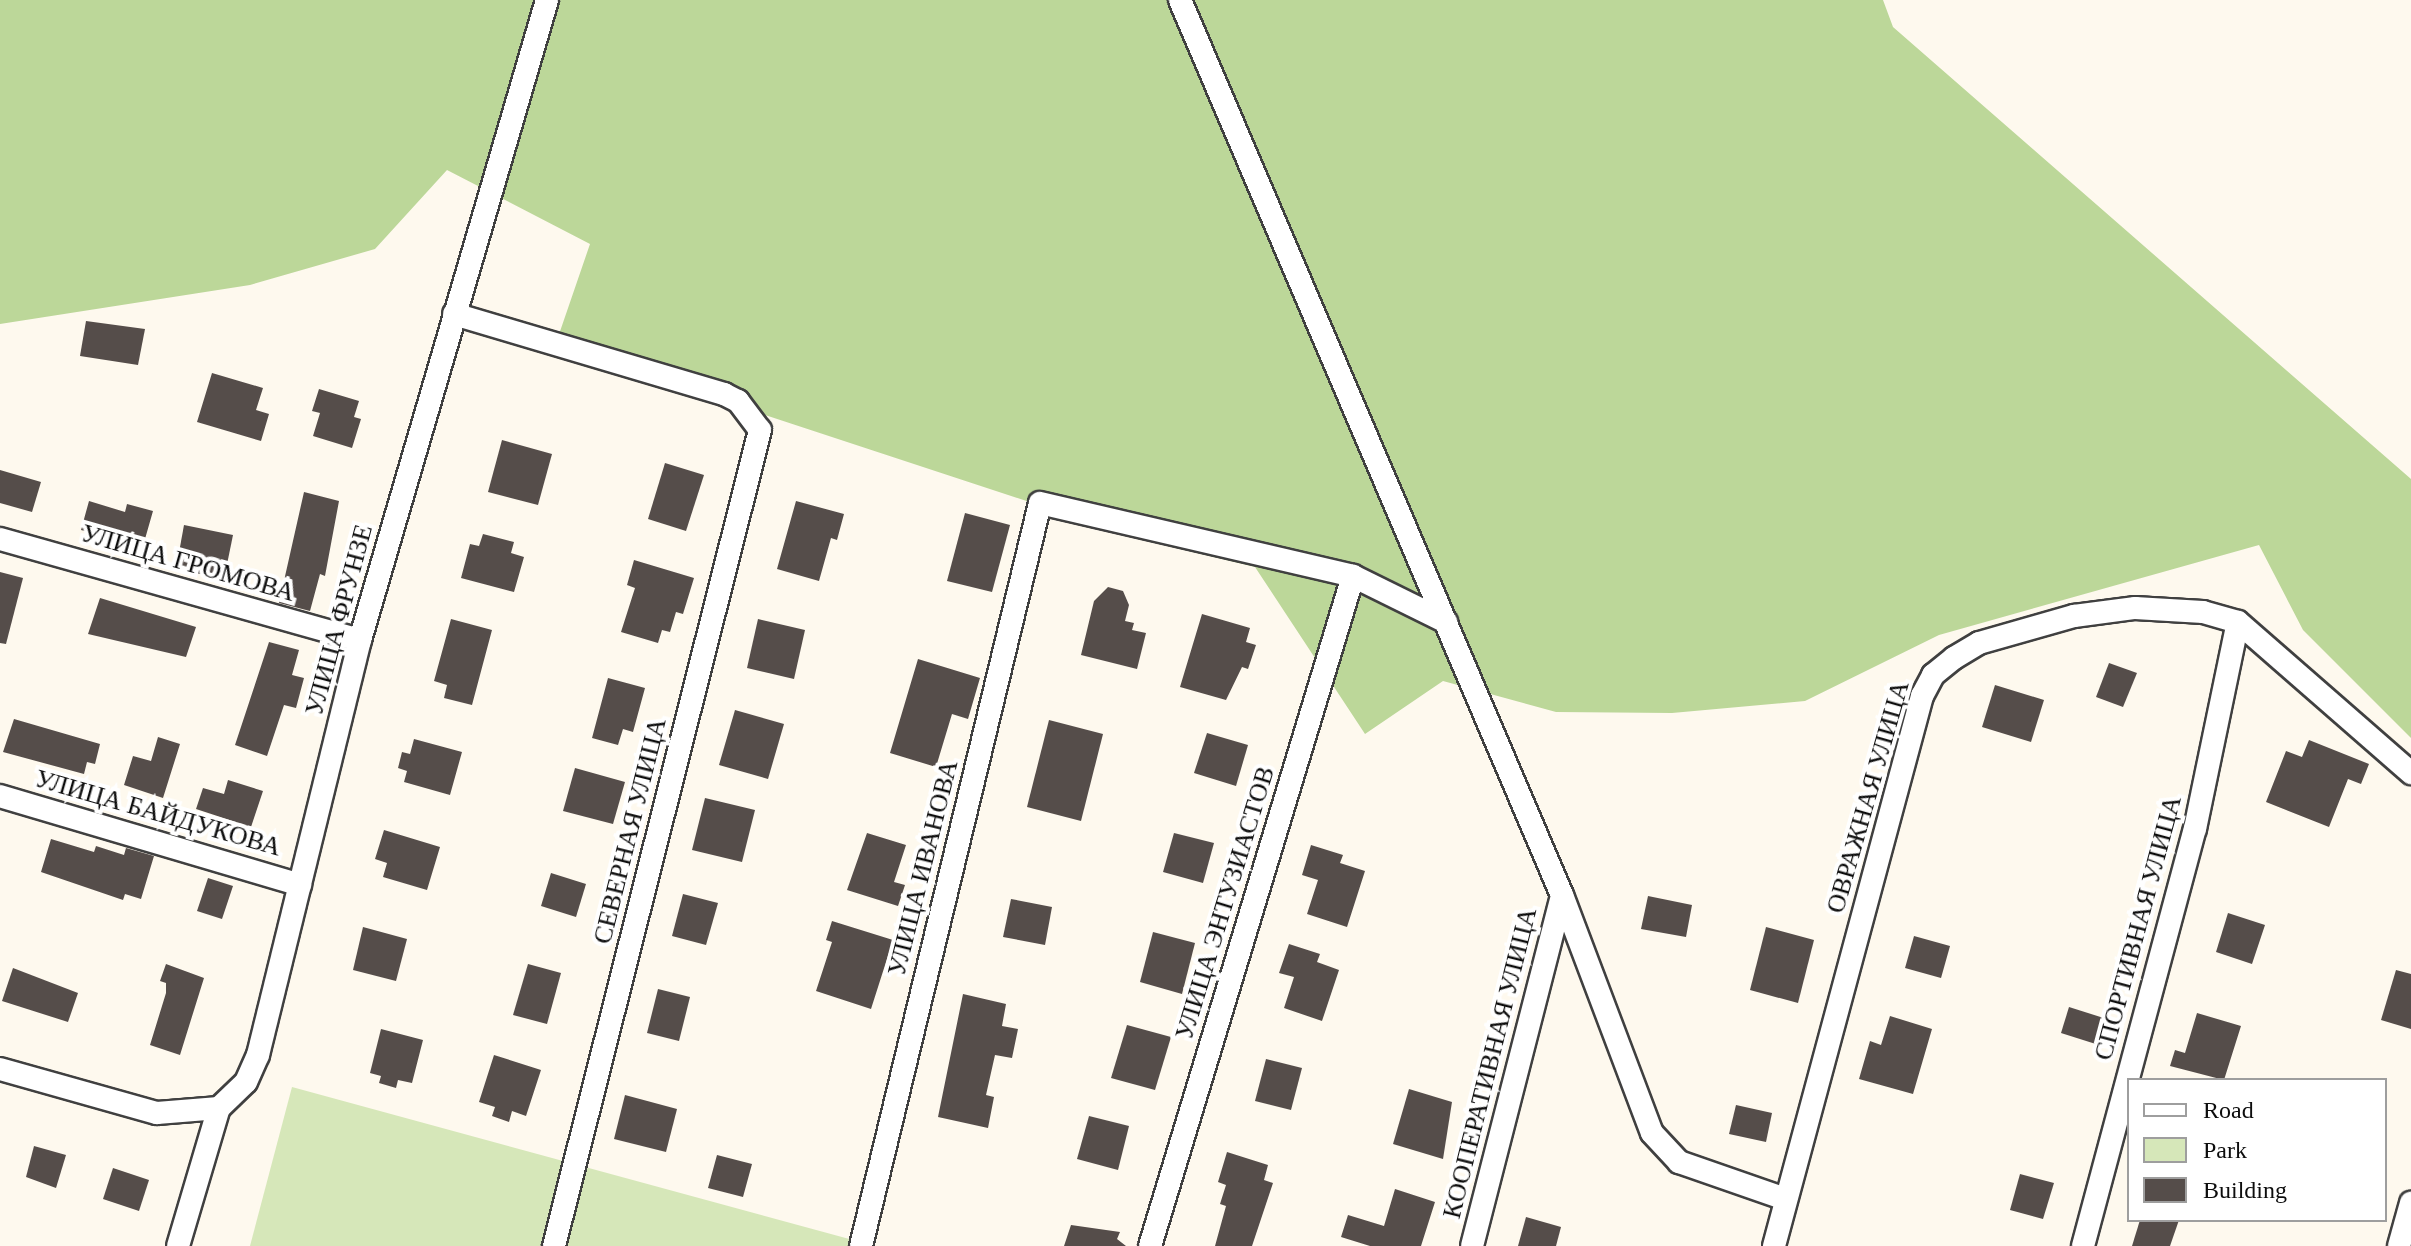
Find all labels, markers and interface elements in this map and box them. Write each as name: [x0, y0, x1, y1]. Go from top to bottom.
street label: УЛИЦА ГРОМОВА: [78, 518, 298, 608]
street label: УЛИЦА ФРУНЗЕ: [299, 521, 379, 719]
street label: ОВРАЖНАЯ УЛИЦА: [1820, 677, 1916, 917]
street label: СЕВЕРНАЯ УЛИЦА: [587, 715, 673, 947]
street label: УЛИЦА ИВАНОВА: [881, 757, 965, 979]
street label: УЛИЦА БАЙДУКОВА: [31, 763, 285, 863]
street label: УЛИЦА ЭНТУЗИАСТОВ: [1169, 763, 1281, 1043]
street label: СПОРТИВНАЯ УЛИЦА: [2088, 792, 2188, 1064]
street label: КООПЕРАТИВНАЯ УЛИЦА: [1436, 904, 1544, 1222]
legend: [2127, 1078, 2387, 1222]
text: Road: [2203, 1097, 2254, 1123]
text: Park: [2203, 1137, 2247, 1163]
text: Building: [2203, 1177, 2287, 1203]

